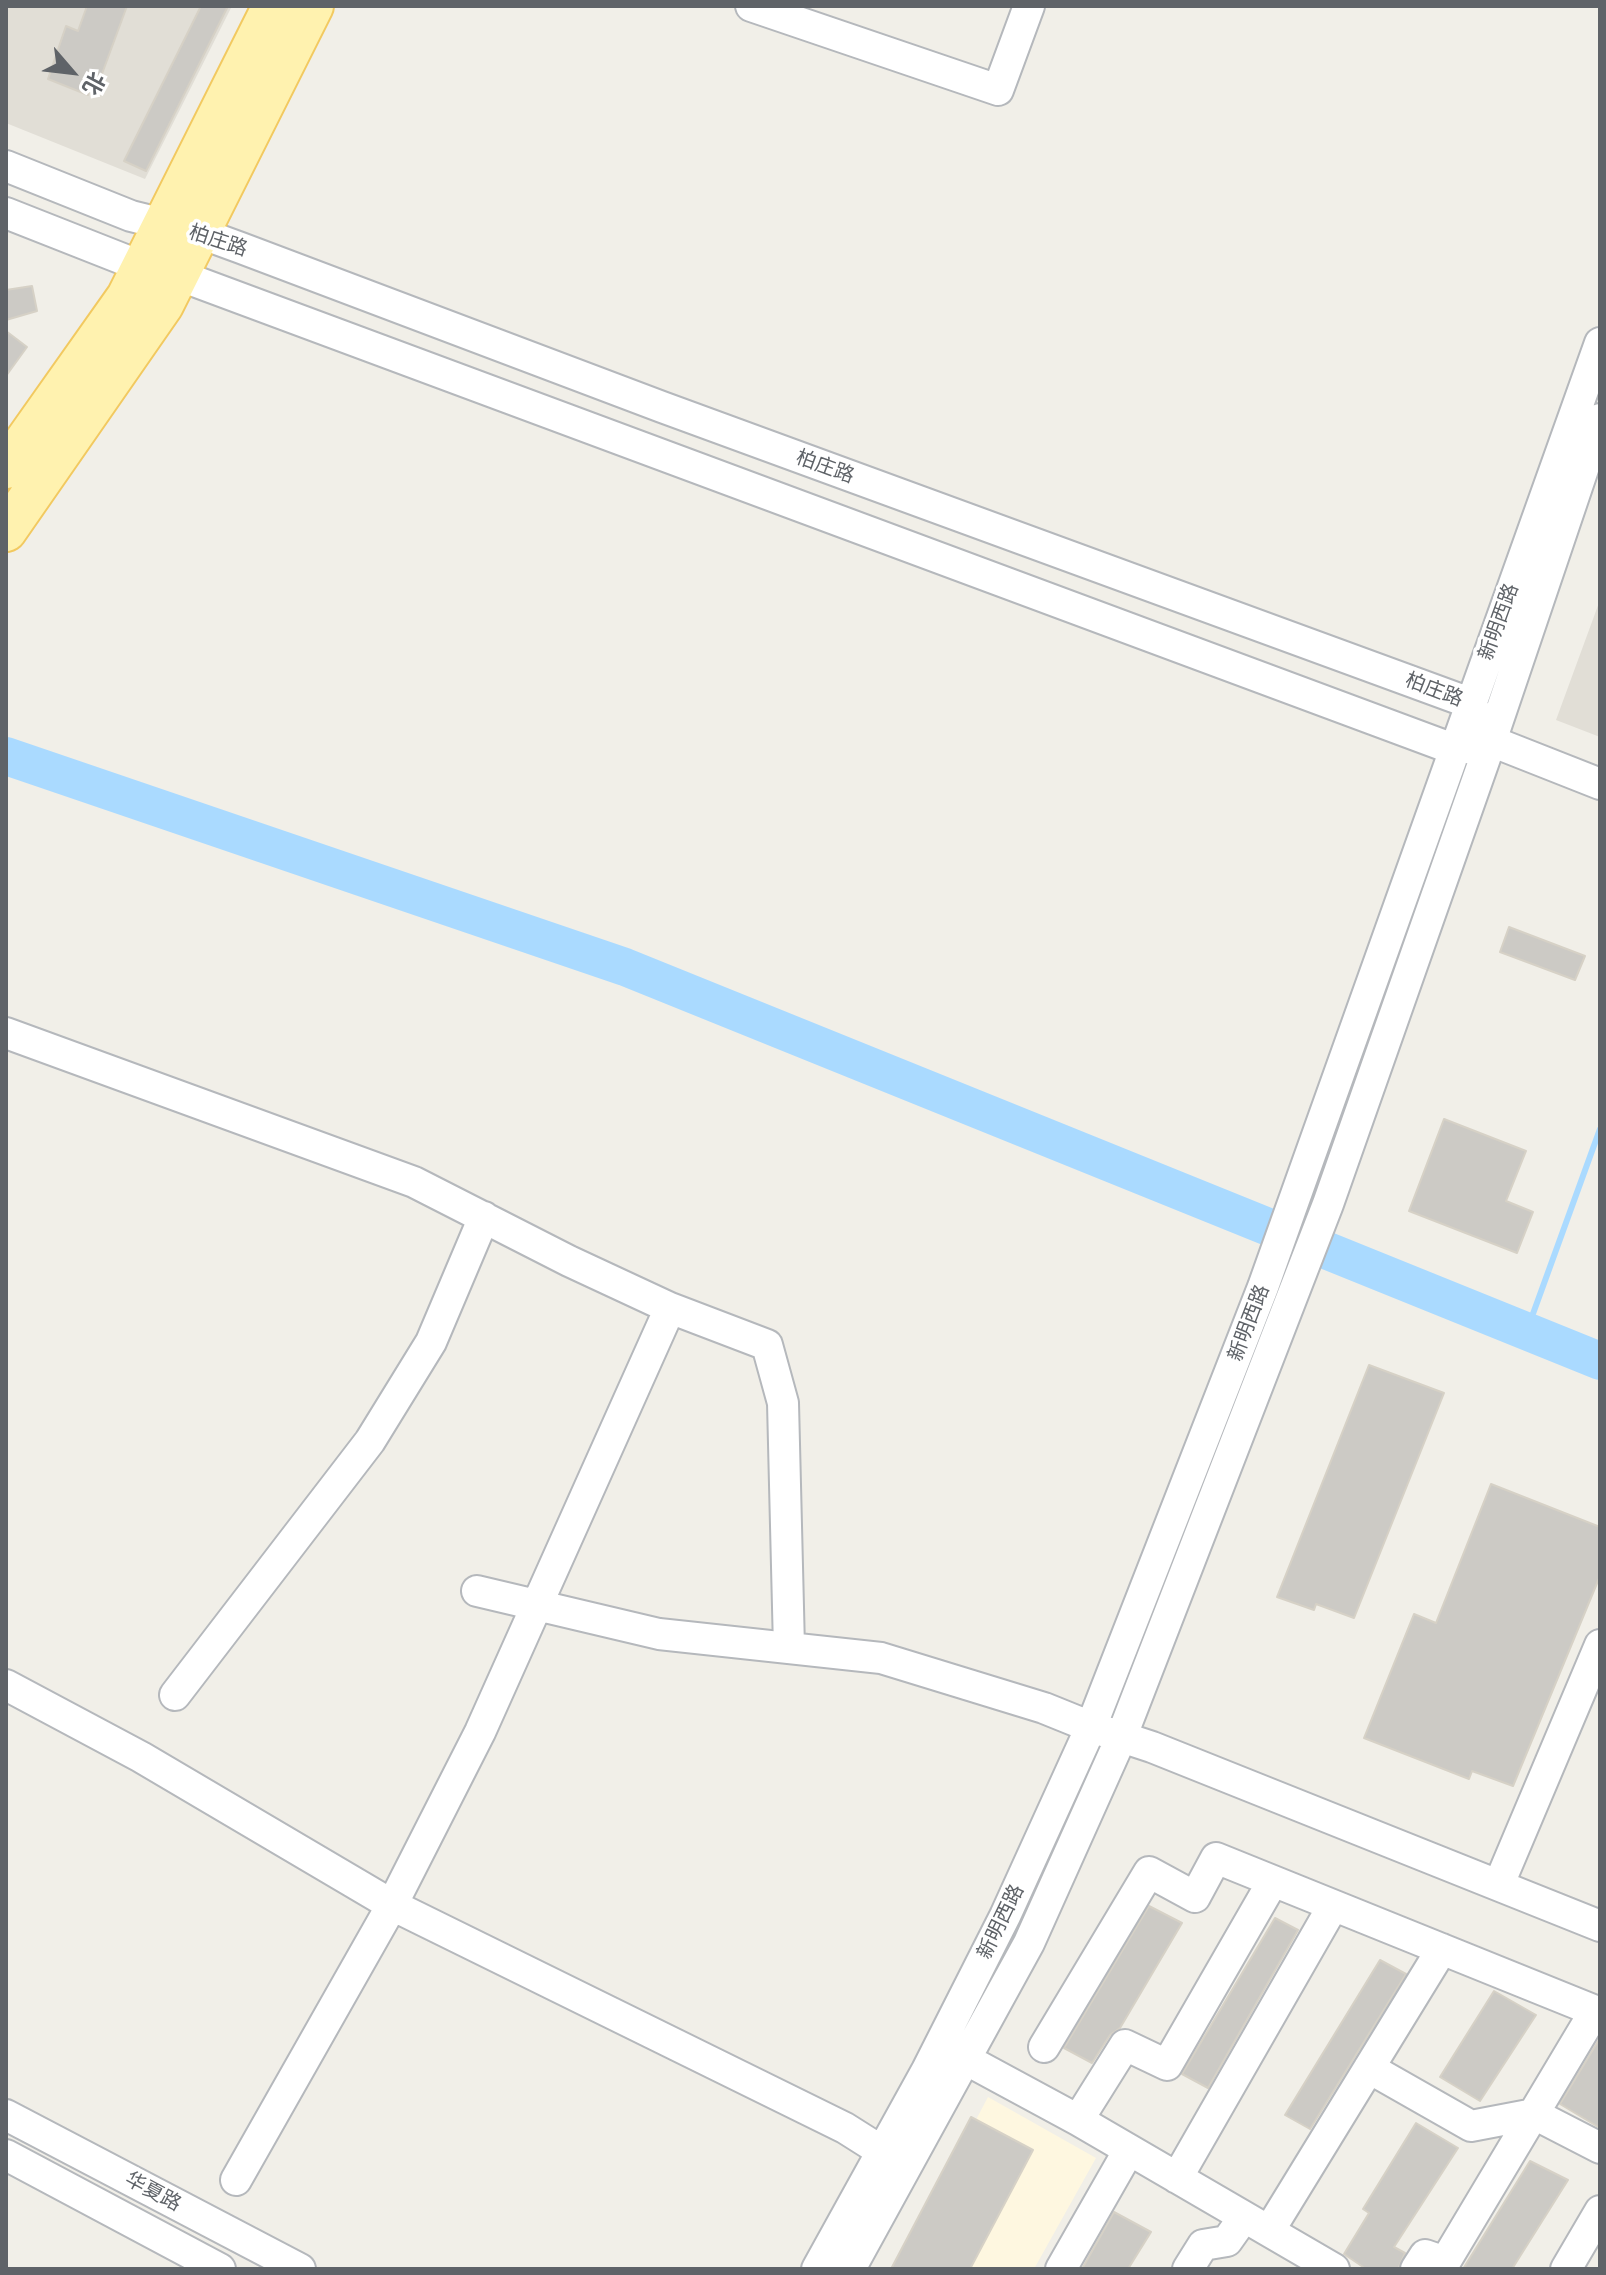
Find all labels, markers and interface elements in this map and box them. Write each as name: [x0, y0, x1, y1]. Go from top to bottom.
north arrow: [32, 32, 112, 112]
text: 北: [77, 68, 110, 99]
street label: 柏庄路: [186, 220, 250, 262]
street label: 柏庄路: [793, 445, 857, 489]
street label: 新明西路: [1474, 580, 1524, 664]
street label: 柏庄路: [1402, 668, 1466, 712]
street label: 新明西路: [1223, 1281, 1275, 1365]
street label: 新明西路: [973, 1881, 1029, 1963]
street label: 华夏路: [121, 2167, 185, 2217]

